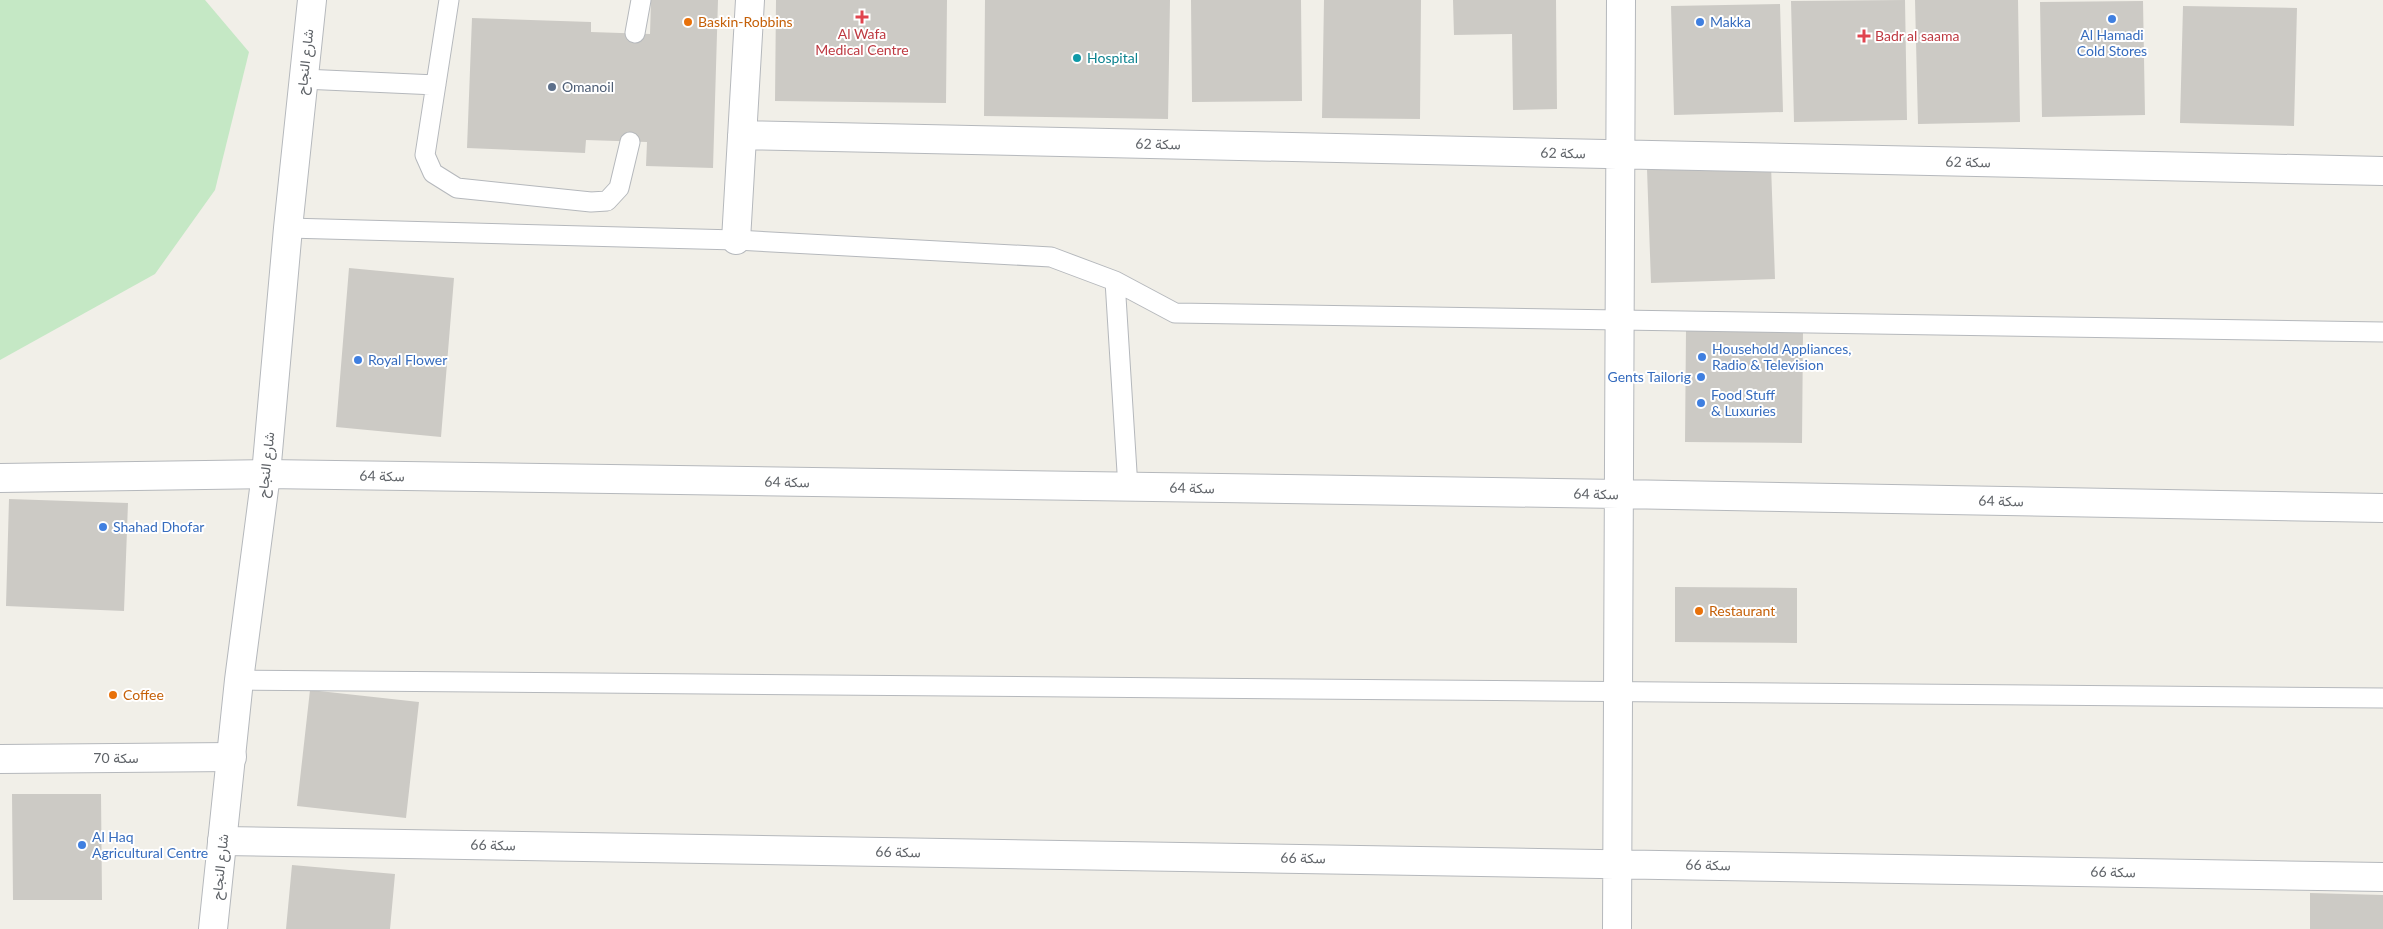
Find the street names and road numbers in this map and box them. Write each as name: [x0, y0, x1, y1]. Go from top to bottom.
street label: شارع النجاح: [293, 28, 319, 96]
street label: سكة 62: [1135, 135, 1181, 152]
street label: سكة 62: [1540, 144, 1586, 161]
street label: سكة 62: [1945, 153, 1991, 170]
street label: شارع النجاح: [254, 431, 280, 499]
street label: سكة 64: [359, 467, 405, 484]
street label: سكة 64: [764, 473, 810, 490]
street label: سكة 64: [1169, 479, 1215, 496]
street label: سكة 64: [1573, 485, 1619, 502]
street label: سكة 64: [1978, 492, 2024, 509]
street label: سكة 70: [93, 749, 139, 766]
street label: شارع النجاح: [208, 833, 234, 901]
street label: سكة 66: [470, 836, 516, 853]
street label: سكة 66: [875, 843, 921, 860]
street label: سكة 66: [1280, 849, 1326, 866]
street label: سكة 66: [1685, 856, 1731, 873]
street label: سكة 66: [2090, 863, 2136, 880]

